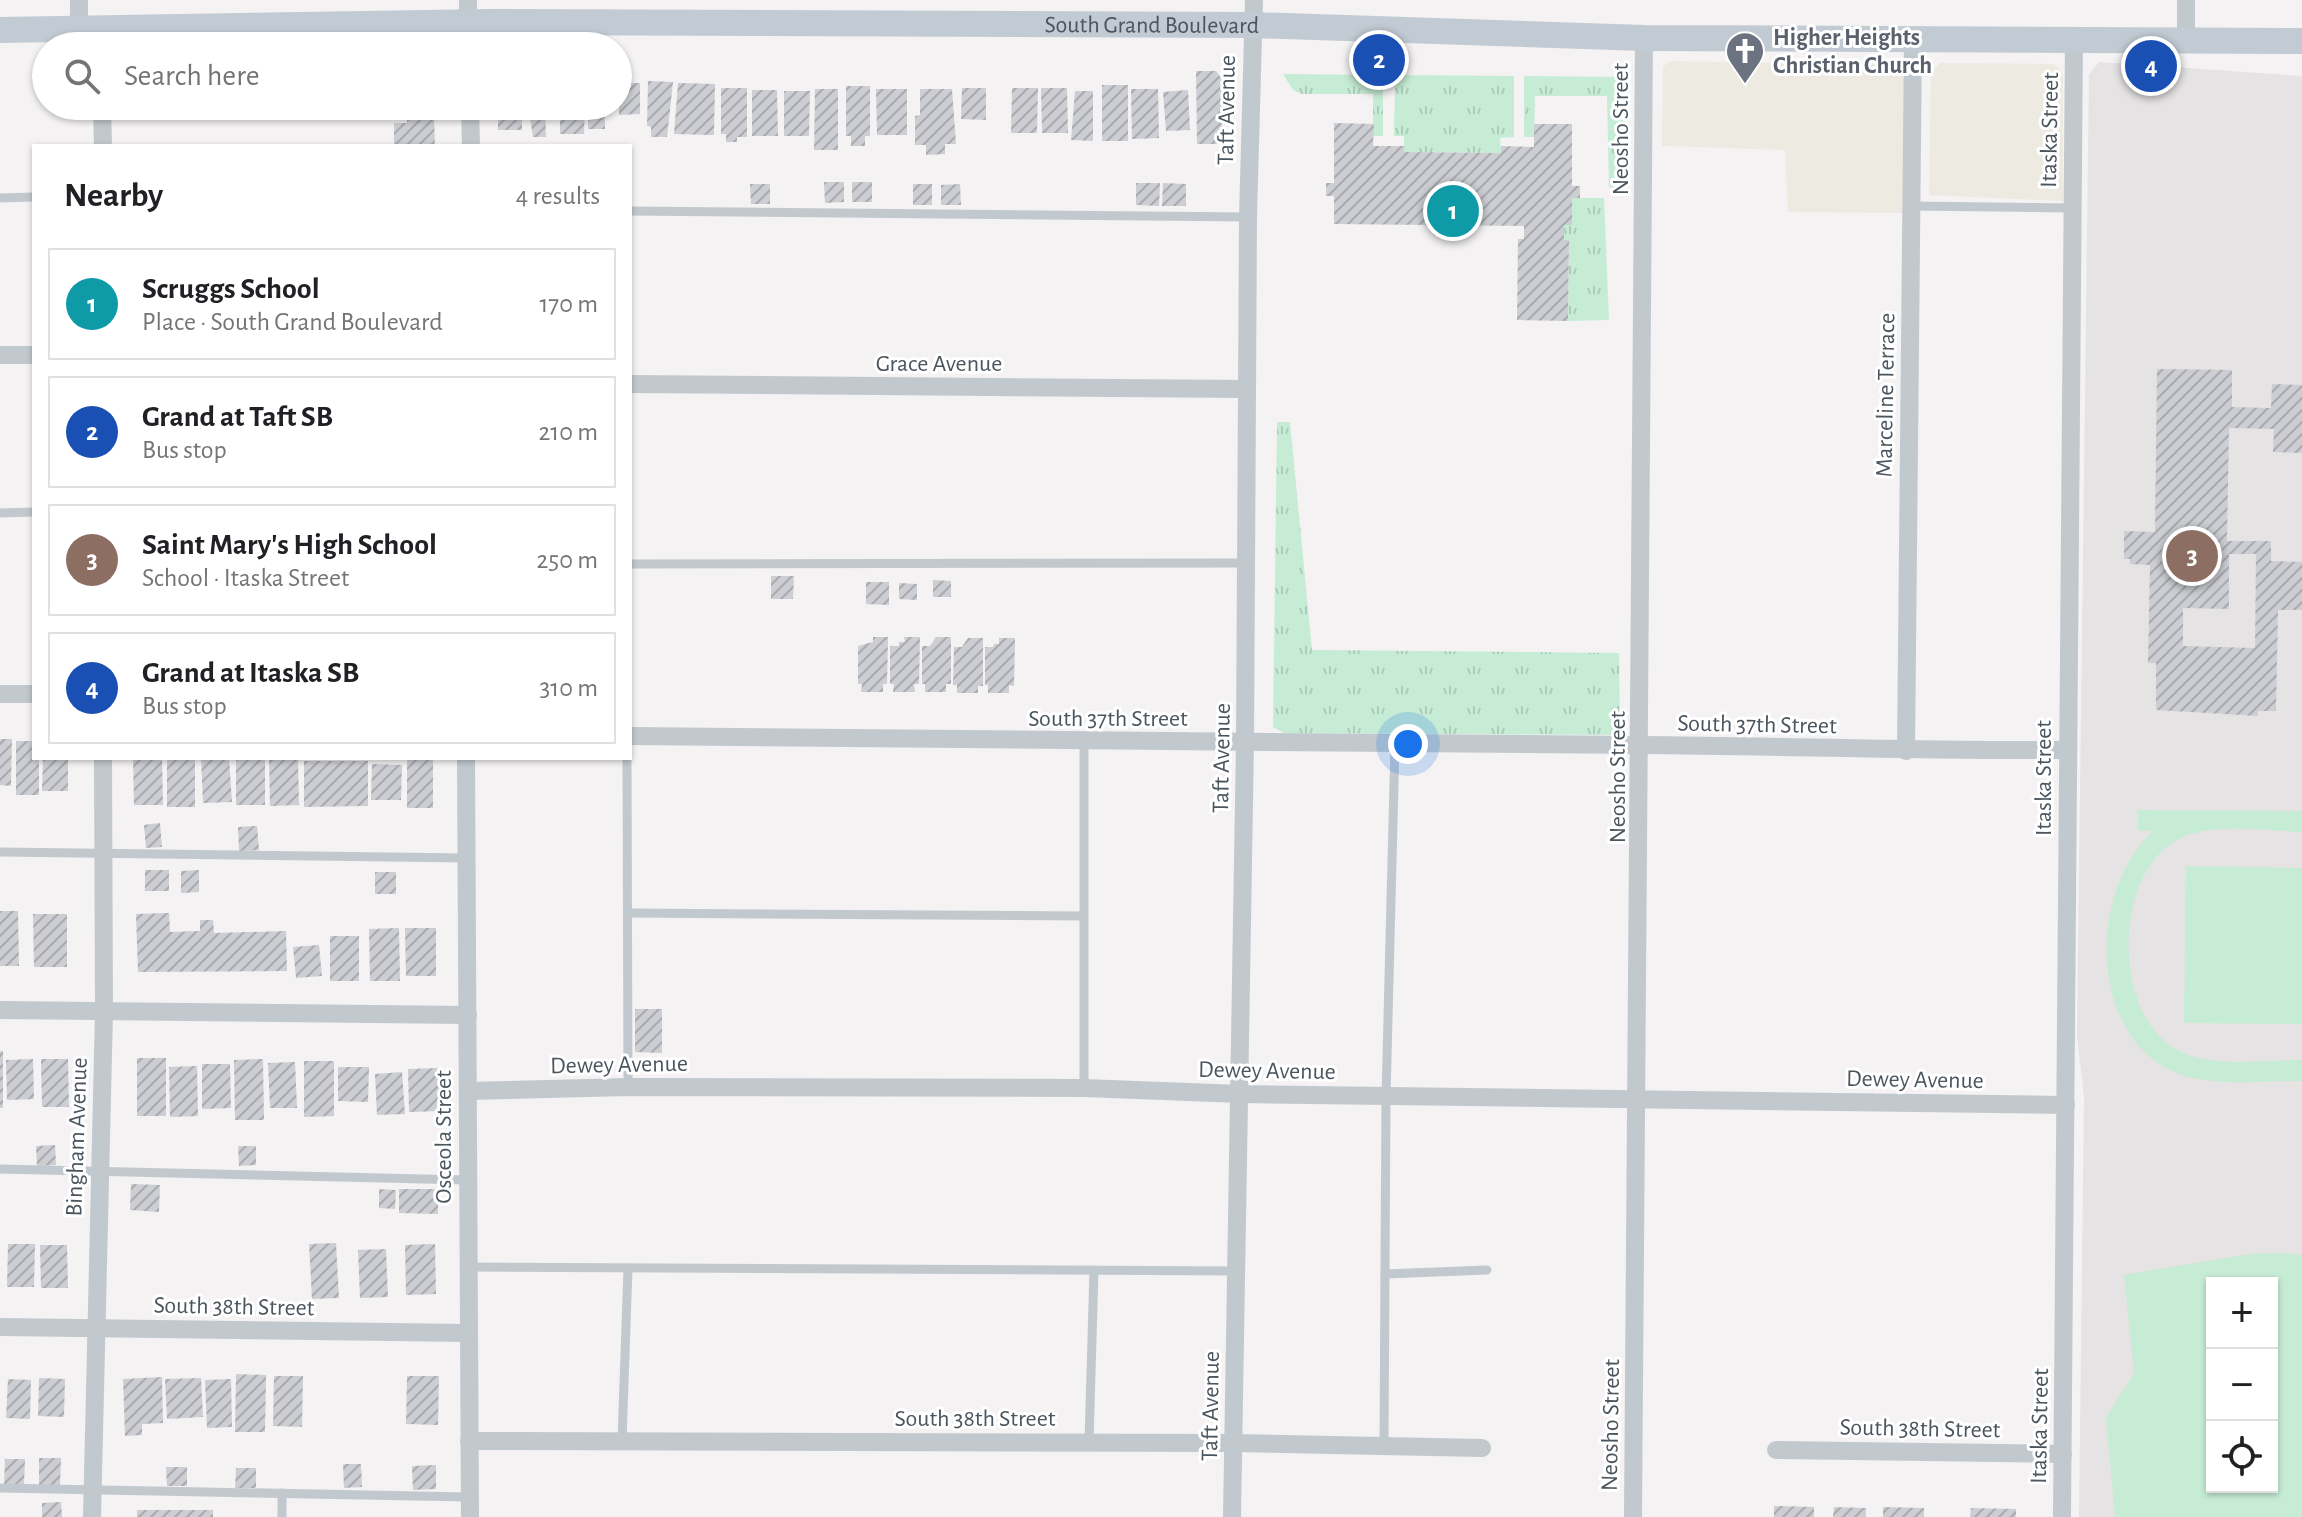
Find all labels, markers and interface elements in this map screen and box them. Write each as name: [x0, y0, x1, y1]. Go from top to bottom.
street label: South Grand Boulevard: [1045, 13, 1260, 38]
place label: Higher Heights Christian Church: [1773, 26, 1932, 78]
pin: 2: [1353, 30, 1405, 90]
church icon: Higher Heights Christian Church: [1724, 30, 1766, 85]
search box: [32, 32, 632, 120]
pin: 4: [2125, 36, 2177, 96]
icon: search: [60, 54, 104, 98]
street label: Taft Avenue: [1214, 55, 1240, 165]
text: Search here: [124, 61, 260, 91]
street label: Neosho Street: [1609, 62, 1633, 195]
street label: Itaska Street: [2037, 72, 2063, 188]
text: Nearby: [64, 179, 163, 213]
pin: 1: [1427, 181, 1479, 241]
text: 4 results: [516, 183, 600, 209]
text: Scruggs School: [142, 274, 320, 304]
text: 1: [87, 291, 97, 317]
text: 170 m: [539, 291, 598, 317]
text: Place · South Grand Boulevard: [142, 309, 443, 335]
street label: Marceline Terrace: [1873, 313, 1899, 478]
street label: Grace Avenue: [876, 352, 1002, 376]
text: Grand at Taft SB: [142, 402, 333, 432]
text: 2: [86, 419, 98, 445]
text: 210 m: [538, 419, 598, 445]
text: Bus stop: [142, 437, 227, 463]
pin: 3: [2166, 526, 2218, 586]
text: Saint Mary's High School: [142, 530, 437, 560]
text: 3: [86, 547, 98, 573]
text: 250 m: [536, 547, 598, 573]
text: School · Itaska Street: [142, 565, 349, 591]
text: Grand at Itaska SB: [142, 658, 359, 688]
text: 4: [85, 675, 99, 701]
text: 310 m: [540, 675, 598, 701]
text: Bus stop: [142, 693, 227, 719]
street label: Taft Avenue: [1209, 703, 1235, 813]
street label: South 37th Street: [1028, 707, 1188, 731]
street label: Neosho Street: [1606, 710, 1630, 843]
street label: South 37th Street: [1677, 712, 1837, 738]
street label: Itaska Street: [2032, 720, 2056, 836]
your location: [1388, 724, 1428, 764]
street label: Dewey Avenue: [550, 1052, 688, 1078]
street label: Bingham Avenue: [62, 1057, 92, 1217]
street label: Dewey Avenue: [1198, 1058, 1336, 1084]
street label: Dewey Avenue: [1846, 1067, 1984, 1093]
street label: Osceola Street: [432, 1070, 456, 1204]
map controls: [2206, 1277, 2278, 1493]
button: +: [2206, 1277, 2278, 1349]
street label: South 38th Street: [153, 1294, 315, 1320]
button: −: [2206, 1349, 2278, 1421]
street label: Taft Avenue: [1198, 1351, 1224, 1461]
street label: Neosho Street: [1598, 1358, 1624, 1491]
street label: Itaska Street: [2027, 1368, 2053, 1484]
street label: South 38th Street: [895, 1407, 1056, 1431]
street label: South 38th Street: [1839, 1416, 2001, 1442]
button: locate: [2206, 1421, 2278, 1493]

